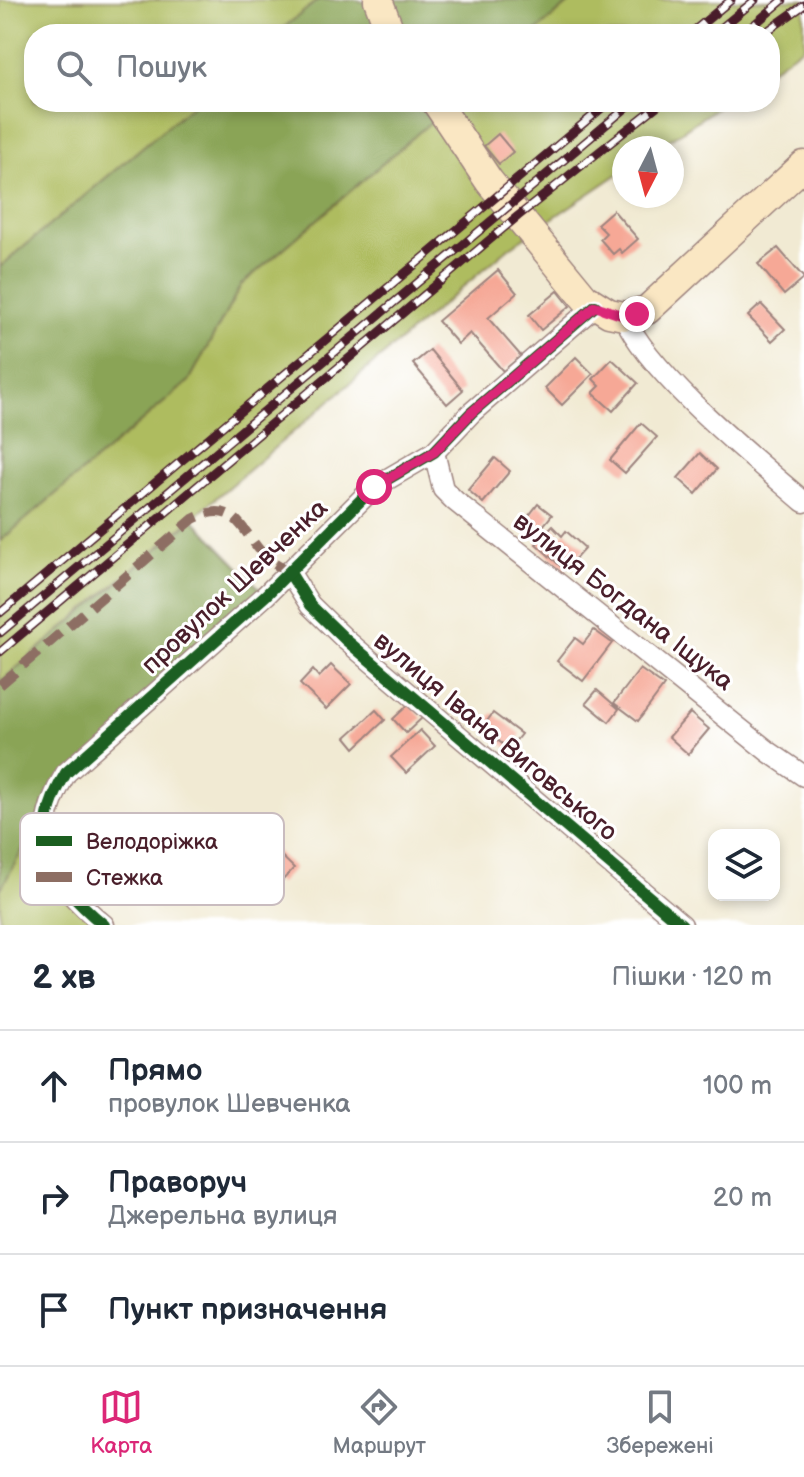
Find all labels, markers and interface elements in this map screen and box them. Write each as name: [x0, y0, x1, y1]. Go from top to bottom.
search box: [24, 24, 780, 112]
icon: search: [52, 46, 96, 90]
text: Пошук: [116, 50, 207, 86]
north arrow: [612, 136, 684, 208]
route end: [619, 296, 655, 332]
route start: [356, 469, 392, 505]
street label: провулок Шевченка: [136, 493, 334, 681]
street label: вулиця Богдана Іщука: [507, 506, 739, 698]
street label: вулиця Івана Виговського: [367, 626, 623, 848]
legend: [20, 813, 284, 905]
text: Велодоріжка: [86, 829, 218, 856]
map controls: [708, 829, 780, 901]
button: layers: [708, 829, 780, 901]
text: Стежка: [86, 865, 163, 892]
text: 2 хв: [32, 957, 96, 998]
text: Пішки · 120 m: [612, 962, 772, 993]
text: Прямо: [108, 1053, 202, 1089]
icon: ahead: [32, 1064, 76, 1108]
text: 100 m: [703, 1071, 772, 1102]
text: провулок Шевченка: [108, 1089, 351, 1120]
text: Праворуч: [108, 1165, 247, 1201]
icon: right: [32, 1176, 76, 1220]
text: 20 m: [713, 1183, 772, 1214]
text: Джерельна вулиця: [108, 1201, 337, 1232]
icon: arrive: [32, 1288, 76, 1332]
text: Пункт призначення: [108, 1292, 387, 1328]
tab: Карта: [90, 1385, 152, 1460]
tab: Маршрут: [333, 1385, 426, 1460]
tab: Збережені: [606, 1385, 714, 1460]

